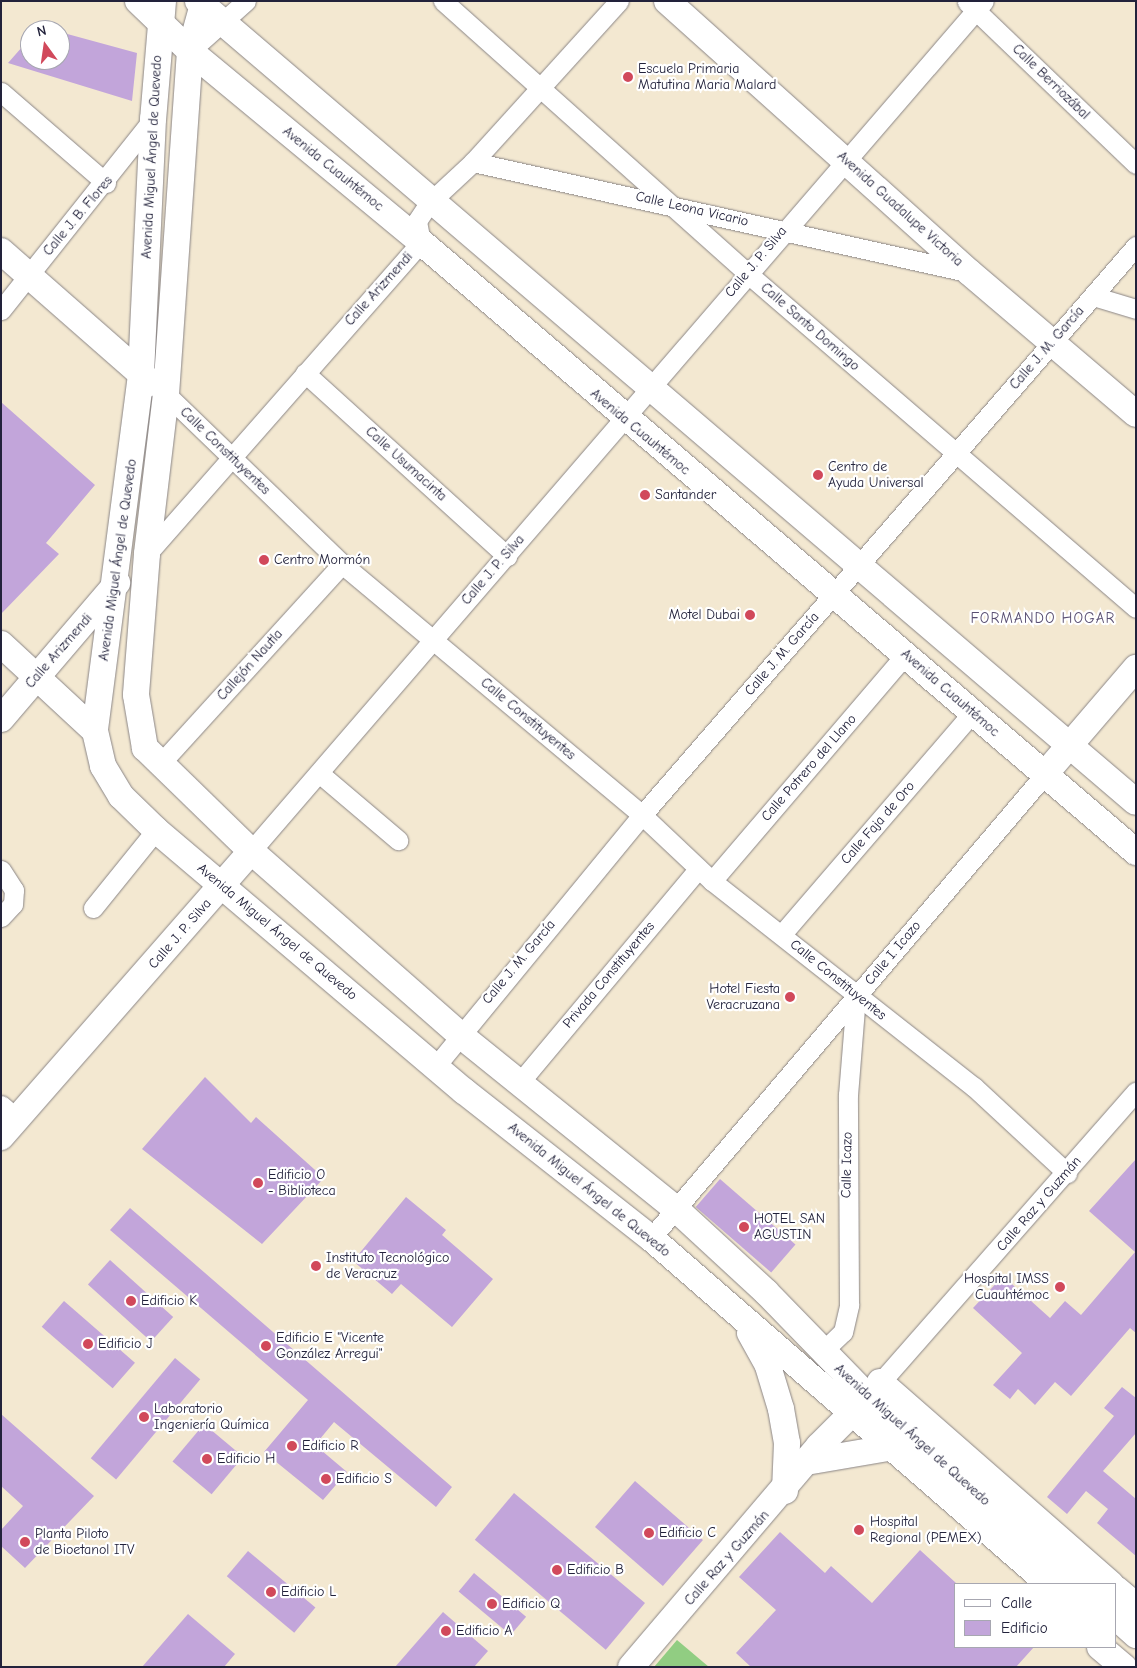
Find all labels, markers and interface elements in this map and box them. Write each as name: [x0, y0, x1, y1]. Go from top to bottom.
north arrow: [20, 20, 70, 70]
text: N: [35, 22, 48, 40]
street label: Calle Berriozábal: [1009, 41, 1093, 123]
street label: Avenida Miguel Ángel de Quevedo: [138, 55, 166, 259]
place label: Escuela Primaria Matutina Maria Malard: [638, 61, 776, 94]
marker: Escuela Primaria Matutina Maria Malard: [622, 71, 634, 83]
street label: Avenida Cuauhtémoc: [279, 123, 387, 215]
street label: Avenida Guadalupe Victoria: [834, 148, 966, 270]
street label: Calle J. B. Flores: [40, 173, 116, 259]
street label: Calle Leona Vicario: [634, 188, 750, 230]
street label: Calle J. P. Silva: [721, 223, 791, 301]
street label: Calle Arizmendi: [341, 249, 417, 329]
street label: Calle Santo Domingo: [757, 279, 863, 375]
street label: Calle J. M. García: [1006, 303, 1088, 393]
street label: Avenida Cuauhtémoc: [587, 385, 693, 479]
street label: Calle Constituyentes: [176, 404, 274, 498]
street label: Calle Usumacinta: [362, 423, 450, 505]
street label: Avenida Miguel Ángel de Quevedo: [95, 458, 141, 662]
place label: Centro de Ayuda Universal: [828, 459, 924, 492]
marker: Centro de Ayuda Universal: [812, 469, 824, 481]
place label: Santander: [655, 487, 716, 503]
marker: Santander: [639, 489, 651, 501]
street label: Calle J. P. Silva: [458, 532, 528, 608]
place label: Centro Mormón: [274, 552, 370, 568]
marker: Centro Mormón: [258, 554, 270, 566]
place label: Motel Dubai: [669, 607, 740, 623]
street label: Calle J. M. García: [741, 609, 823, 699]
marker: Motel Dubai: [744, 609, 756, 621]
street label: Calle Arizmendi: [22, 610, 96, 692]
district label: FORMANDO HOGAR: [969, 610, 1117, 628]
street label: Callejón Nautla: [214, 626, 286, 704]
street label: Avenida Cuauhtémoc: [897, 646, 1003, 740]
street label: Calle Constituyentes: [477, 674, 579, 764]
street label: Calle Potrero del Llano: [758, 711, 860, 825]
street label: Calle Faja de Oro: [837, 778, 919, 868]
street label: Avenida Miguel Ángel de Quevedo: [194, 860, 360, 1004]
street label: Calle J. P. Silva: [145, 896, 215, 972]
street label: Calle J. M. García: [479, 916, 559, 1008]
street label: Privada Constituyentes: [560, 918, 658, 1032]
street label: Calle I. Icazo: [861, 918, 925, 988]
street label: Calle Constituyentes: [787, 936, 889, 1024]
place label: Hotel Fiesta Veracruzana: [706, 981, 780, 1014]
marker: Hotel Fiesta Veracruzana: [784, 991, 796, 1003]
street label: Avenida Miguel Ángel de Quevedo: [505, 1119, 673, 1261]
street label: Calle Icazo: [838, 1132, 856, 1198]
street label: Calle Raz y Guzmán: [993, 1153, 1085, 1255]
place label: Edificio O - Biblioteca: [268, 1167, 336, 1200]
marker: Edificio O - Biblioteca: [252, 1177, 264, 1189]
place label: HOTEL SAN AGUSTIN: [754, 1211, 825, 1244]
marker: HOTEL SAN AGUSTIN: [738, 1221, 750, 1233]
place label: Instituto Tecnológico de Veracruz: [326, 1250, 449, 1282]
marker: Instituto Tecnológico de Veracruz: [310, 1260, 322, 1272]
place label: Hospital IMSS Cuauhtémoc: [964, 1271, 1049, 1304]
marker: Hospital IMSS Cuauhtémoc: [1053, 1280, 1067, 1294]
place label: Edificio K: [141, 1293, 197, 1309]
marker: Edificio K: [125, 1295, 137, 1307]
place label: Edificio E "Vicente González Arregui": [276, 1330, 384, 1362]
place label: Edificio J: [98, 1336, 153, 1352]
marker: Edificio J: [82, 1338, 94, 1350]
marker: Edificio E "Vicente González Arregui": [260, 1340, 272, 1352]
street label: Avenida Miguel Ángel de Quevedo: [831, 1361, 993, 1509]
place label: Laboratorio Ingeniería Química: [154, 1401, 269, 1434]
marker: Laboratorio Ingeniería Química: [138, 1411, 150, 1423]
place label: Edificio R: [302, 1438, 358, 1454]
marker: Edificio R: [286, 1440, 298, 1452]
place label: Edificio H: [217, 1451, 275, 1467]
marker: Edificio H: [201, 1453, 213, 1465]
place label: Edificio S: [336, 1471, 392, 1487]
marker: Edificio S: [320, 1473, 332, 1485]
street label: Calle Raz y Guzmán: [681, 1507, 773, 1609]
place label: Hospital Regional (PEMEX): [870, 1514, 982, 1546]
marker: Hospital Regional (PEMEX): [852, 1523, 866, 1537]
place label: Edificio C: [659, 1525, 716, 1541]
place label: Planta Piloto de Bioetanol ITV: [35, 1526, 134, 1558]
marker: Edificio C: [643, 1527, 655, 1539]
marker: Planta Piloto de Bioetanol ITV: [19, 1536, 31, 1548]
place label: Edificio B: [567, 1562, 624, 1578]
marker: Edificio B: [551, 1564, 563, 1576]
legend: [954, 1583, 1117, 1648]
place label: Edificio L: [281, 1584, 336, 1600]
marker: Edificio L: [265, 1586, 277, 1598]
text: Calle: [1001, 1594, 1032, 1612]
place label: Edificio Q: [502, 1596, 560, 1612]
marker: Edificio Q: [486, 1598, 498, 1610]
text: Edificio: [1001, 1619, 1048, 1637]
place label: Edificio A: [456, 1623, 512, 1639]
marker: Edificio A: [440, 1625, 452, 1637]

